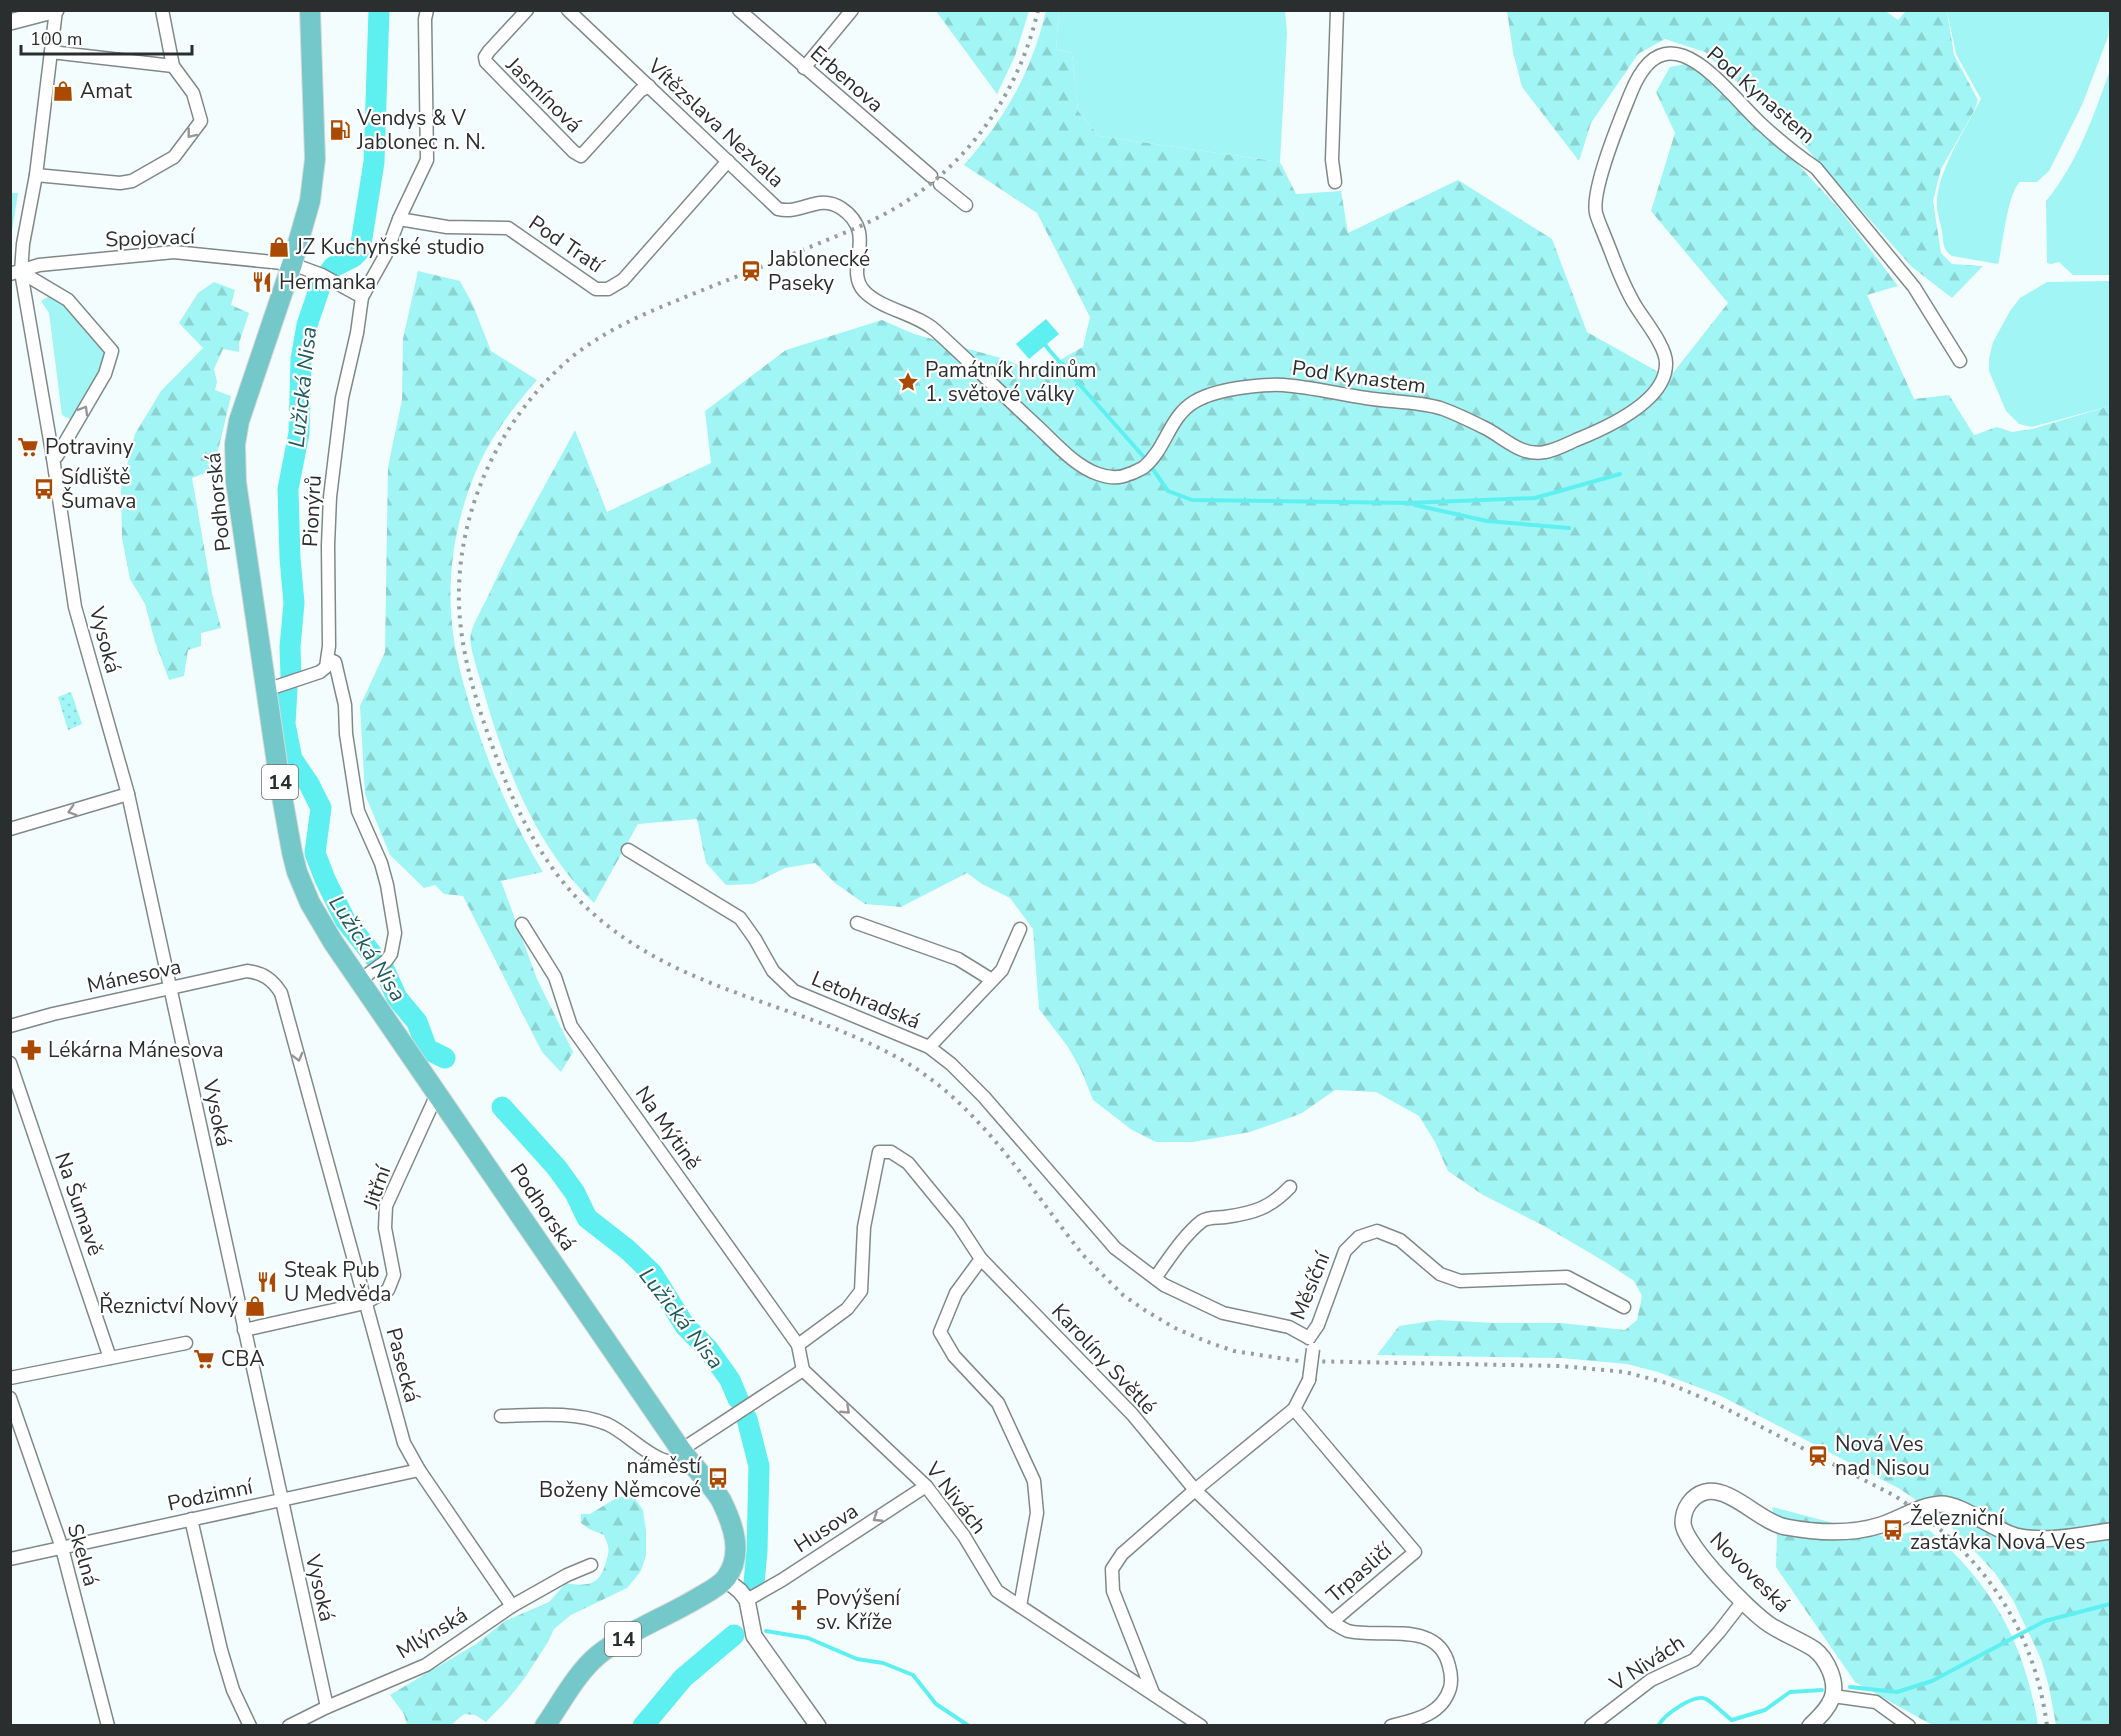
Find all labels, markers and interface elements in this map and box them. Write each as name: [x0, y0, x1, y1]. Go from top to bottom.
scale bar: [21, 18, 192, 56]
text: 100 m: [30, 27, 82, 51]
street label: Erbenova: [804, 39, 890, 119]
street label: Pod Kynastem: [1701, 40, 1821, 150]
street label: Jasmínová: [499, 50, 588, 139]
street label: Vítězslava Nezvala: [641, 52, 790, 194]
place label: Amat: [80, 77, 132, 105]
shop icon: Amat: [51, 79, 75, 103]
place label: Vendys & V Jablonec n. N.: [356, 104, 486, 156]
fuel station icon: Vendys & V Jablonec n. N.: [328, 118, 352, 142]
one-way arrow: [188, 128, 199, 139]
street label: Pod Tratí: [523, 209, 610, 280]
street label: Spojovací: [105, 222, 196, 254]
place label: JZ Kuchyňské studio: [295, 233, 484, 261]
shop icon: JZ Kuchyňské studio: [267, 235, 291, 259]
place label: Jablonecké Paseky: [767, 245, 870, 297]
station icon: Jablonecké Paseky: [739, 259, 763, 283]
place label: Hermanka: [279, 268, 376, 296]
restaurant icon: Hermanka: [250, 270, 274, 294]
water label: Lužická Nisa: [282, 325, 324, 449]
street label: Pod Kynastem: [1290, 354, 1428, 400]
place label: Památník hrdinům 1. světové války: [925, 356, 1096, 408]
place icon: Památník hrdinům 1. světové války: [896, 370, 920, 394]
one-way arrow: [77, 406, 88, 416]
place label: Potraviny: [45, 433, 134, 461]
supermarket icon: Potraviny: [16, 435, 40, 459]
street label: Podhorská: [199, 451, 237, 553]
place label: Sídliště Šumava: [61, 463, 136, 515]
street label: Pionýrů: [296, 474, 328, 548]
bus stop icon: Sídliště Šumava: [32, 477, 56, 501]
street label: Vysoká: [82, 603, 127, 676]
road number: 14: [262, 765, 298, 799]
one-way arrow: [67, 803, 78, 816]
water label: Lužická Nisa: [322, 889, 413, 1008]
street label: Mánesova: [84, 952, 184, 1000]
street label: Letohradská: [807, 965, 925, 1035]
place label: Lékárna Mánesova: [48, 1036, 224, 1064]
pharmacy icon: Lékárna Mánesova: [19, 1038, 43, 1062]
one-way arrow: [291, 1052, 304, 1062]
street label: Vysoká: [196, 1076, 238, 1149]
street label: Na Mýtině: [629, 1081, 707, 1175]
street label: Na Šumavě: [48, 1149, 110, 1259]
street label: Podhorská: [504, 1158, 582, 1256]
street label: Jitřní: [356, 1161, 398, 1213]
street label: Měsíční: [1284, 1247, 1337, 1324]
place label: Steak Pub U Medvěda: [284, 1256, 391, 1308]
water label: Lužická Nisa: [632, 1262, 730, 1376]
restaurant icon: Steak Pub U Medvěda: [255, 1270, 279, 1294]
place label: Řeznictví Nový: [99, 1292, 238, 1320]
shop icon: Řeznictví Nový: [243, 1294, 267, 1318]
street label: Karolíny Světlé: [1045, 1298, 1163, 1420]
street label: Pasecká: [380, 1324, 426, 1406]
place label: CBA: [221, 1345, 264, 1373]
supermarket icon: CBA: [192, 1347, 216, 1371]
one-way arrow: [839, 1403, 850, 1414]
place label: Nová Ves nad Nisou: [1835, 1430, 1930, 1482]
station icon: Nová Ves nad Nisou: [1806, 1444, 1830, 1468]
place label: náměstí Boženy Němcové: [539, 1452, 702, 1504]
street label: V Nivách: [919, 1456, 993, 1540]
bus stop icon: náměstí Boženy Němcové: [706, 1466, 730, 1490]
street label: Podzimní: [165, 1472, 256, 1518]
street label: Husova: [789, 1497, 863, 1559]
place label: Železniční zastávka Nová Ves: [1910, 1504, 2086, 1556]
one-way arrow: [873, 1510, 883, 1522]
bus stop icon: Železniční zastávka Nová Ves: [1881, 1518, 1905, 1542]
street label: Skelná: [61, 1521, 105, 1589]
street label: Novoveská: [1704, 1526, 1796, 1618]
street label: Trpasličí: [1320, 1536, 1398, 1609]
street label: Vysoká: [299, 1551, 341, 1624]
place label: Povýšení sv. Kříže: [816, 1584, 901, 1636]
church icon: Povýšení sv. Kříže: [787, 1598, 811, 1622]
street label: Mlýnská: [391, 1601, 473, 1665]
road number: 14: [605, 1622, 641, 1656]
street label: V Nivách: [1603, 1628, 1690, 1698]

